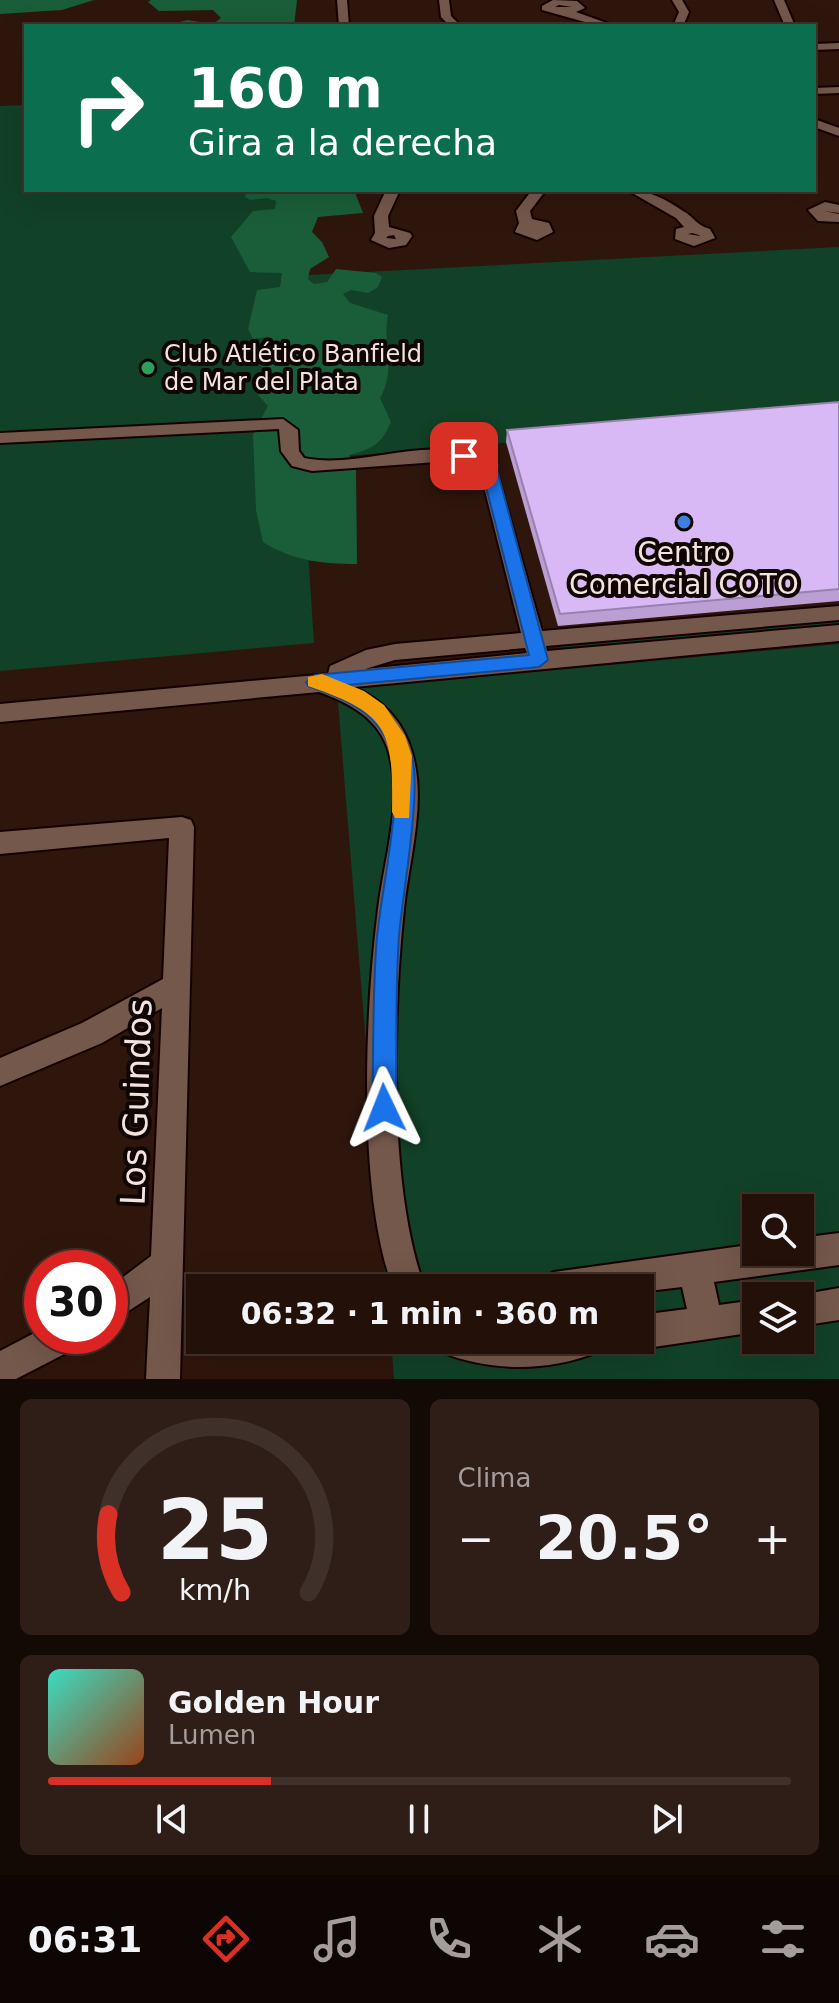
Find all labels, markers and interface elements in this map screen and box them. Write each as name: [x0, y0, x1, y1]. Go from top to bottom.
text: 160 m: [188, 55, 383, 120]
icon: right: [56, 56, 160, 160]
text: Gira a la derecha: [188, 122, 497, 163]
place label: Club Atlético Banfield de Mar del Plata: [164, 340, 422, 396]
marker: Club Atlético Banfield de Mar del Plata: [139, 359, 157, 377]
pin: [430, 422, 498, 490]
icon: arrive: [442, 434, 486, 478]
marker: Centro Comercial COTO: [675, 513, 693, 531]
place label: Centro Comercial COTO: [569, 536, 799, 601]
street label: Los Guindos: [112, 998, 160, 1206]
position arrow: [342, 1066, 426, 1150]
map controls: [742, 1194, 814, 1354]
button: search: [742, 1194, 814, 1266]
speed limit sign: 30: [24, 1250, 128, 1354]
button: layers: [742, 1282, 814, 1354]
text: 06:32 · 1 min · 360 m: [241, 1296, 599, 1331]
text: Clima: [458, 1463, 531, 1493]
text: 25: [157, 1482, 273, 1579]
text: 20.5°: [535, 1503, 713, 1573]
text: −: [458, 1513, 494, 1564]
text: +: [754, 1513, 791, 1564]
text: km/h: [179, 1573, 251, 1607]
text: Golden Hour: [168, 1685, 379, 1720]
text: Lumen: [168, 1720, 256, 1750]
icon: previous: [150, 1797, 194, 1841]
icon: pause: [397, 1797, 441, 1841]
icon: next: [645, 1797, 689, 1841]
icon: directions: [198, 1911, 254, 1967]
icon: music: [309, 1911, 365, 1967]
icon: phone: [421, 1911, 477, 1967]
icon: climate: [532, 1911, 588, 1967]
icon: car: [644, 1911, 700, 1967]
icon: filters: [755, 1911, 811, 1967]
text: 06:31: [28, 1919, 142, 1960]

